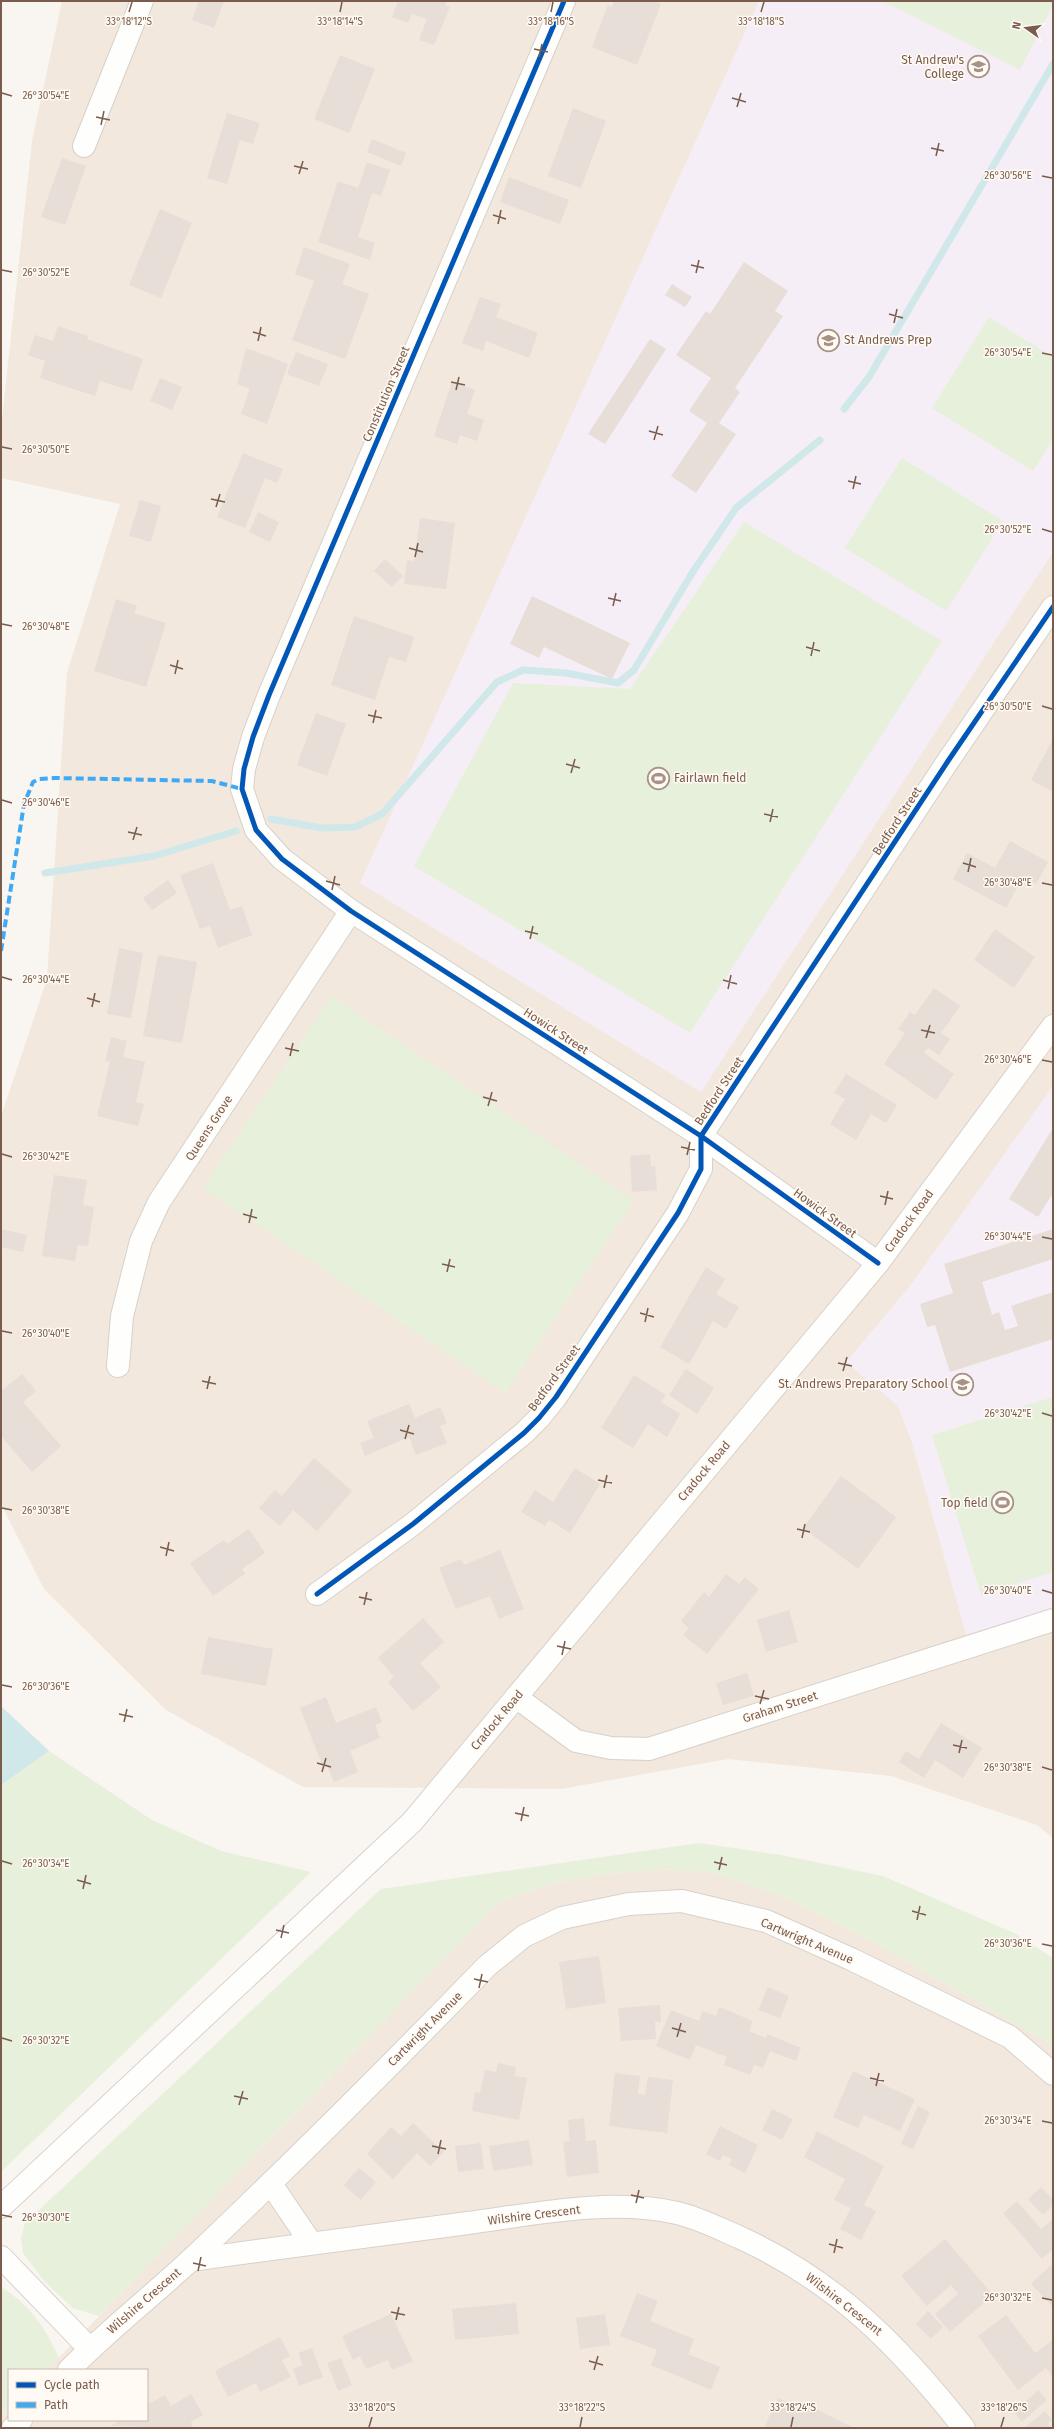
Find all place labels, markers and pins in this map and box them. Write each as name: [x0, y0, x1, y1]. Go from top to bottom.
place label: St Andrew's College: [901, 53, 964, 81]
school or university icon: St Andrew's College: [966, 54, 992, 80]
school or university icon: St Andrews Prep: [816, 327, 842, 353]
place label: St Andrews Prep: [844, 333, 932, 347]
sports icon: Fairlawn field: [645, 765, 671, 791]
place label: Fairlawn field: [674, 771, 747, 785]
school or university icon: St. Andrews Preparatory School: [950, 1371, 976, 1397]
place label: St. Andrews Preparatory School: [778, 1377, 948, 1391]
sports icon: Top field: [990, 1490, 1016, 1516]
place label: Top field: [941, 1496, 988, 1510]

